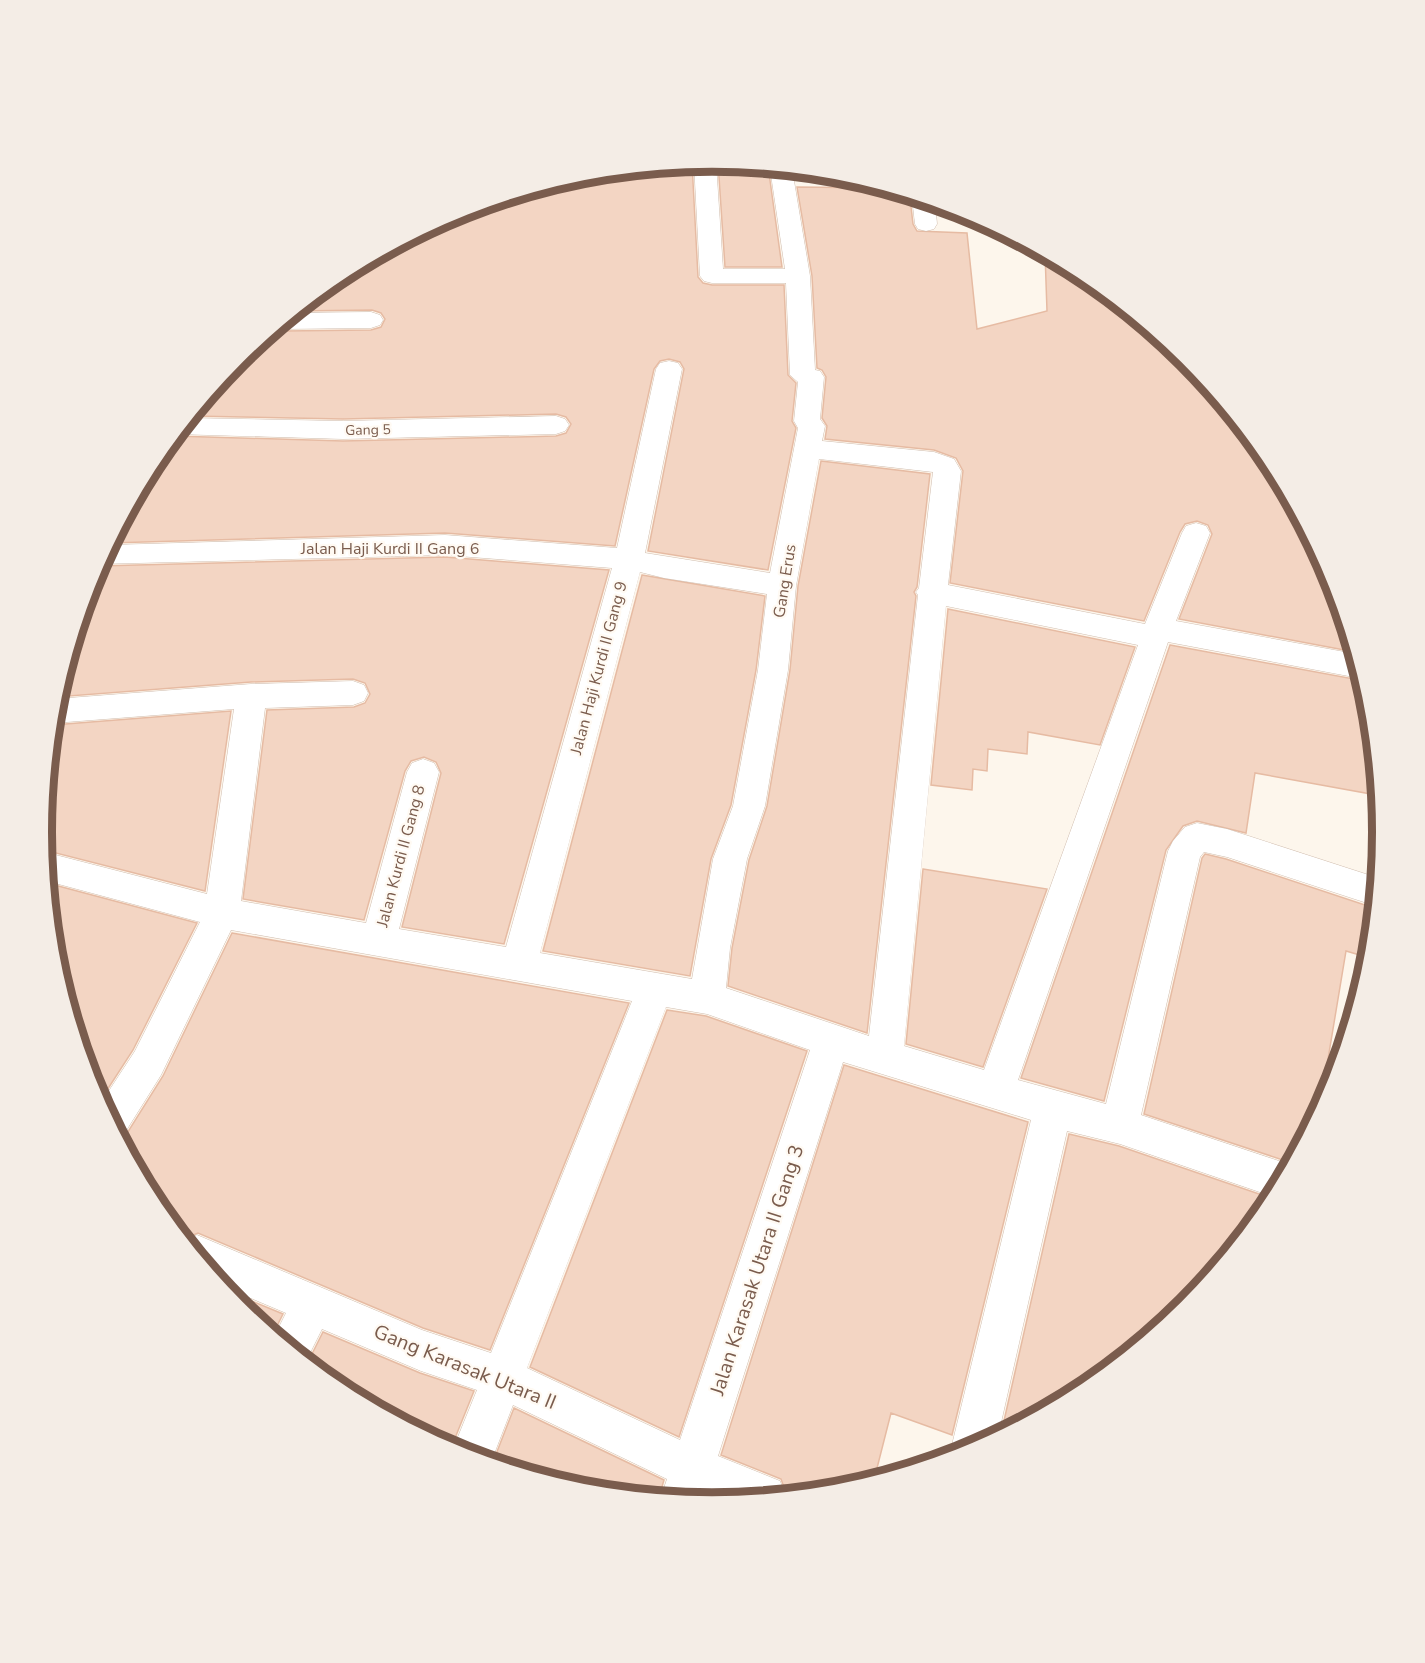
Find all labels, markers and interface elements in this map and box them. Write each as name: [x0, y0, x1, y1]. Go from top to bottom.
street label: Gang 5: [345, 420, 391, 440]
street label: Jalan Haji Kurdi II Gang 6: [300, 538, 479, 560]
street label: Gang Erus: [768, 543, 802, 619]
street label: Jalan Haji Kurdi II Gang 9: [565, 579, 633, 758]
street label: Jalan Kurdi II Gang 8: [371, 783, 431, 930]
street label: Jalan Karasak Utara II Gang 3: [703, 1141, 810, 1400]
street label: Gang Karasak Utara II: [370, 1318, 560, 1416]

